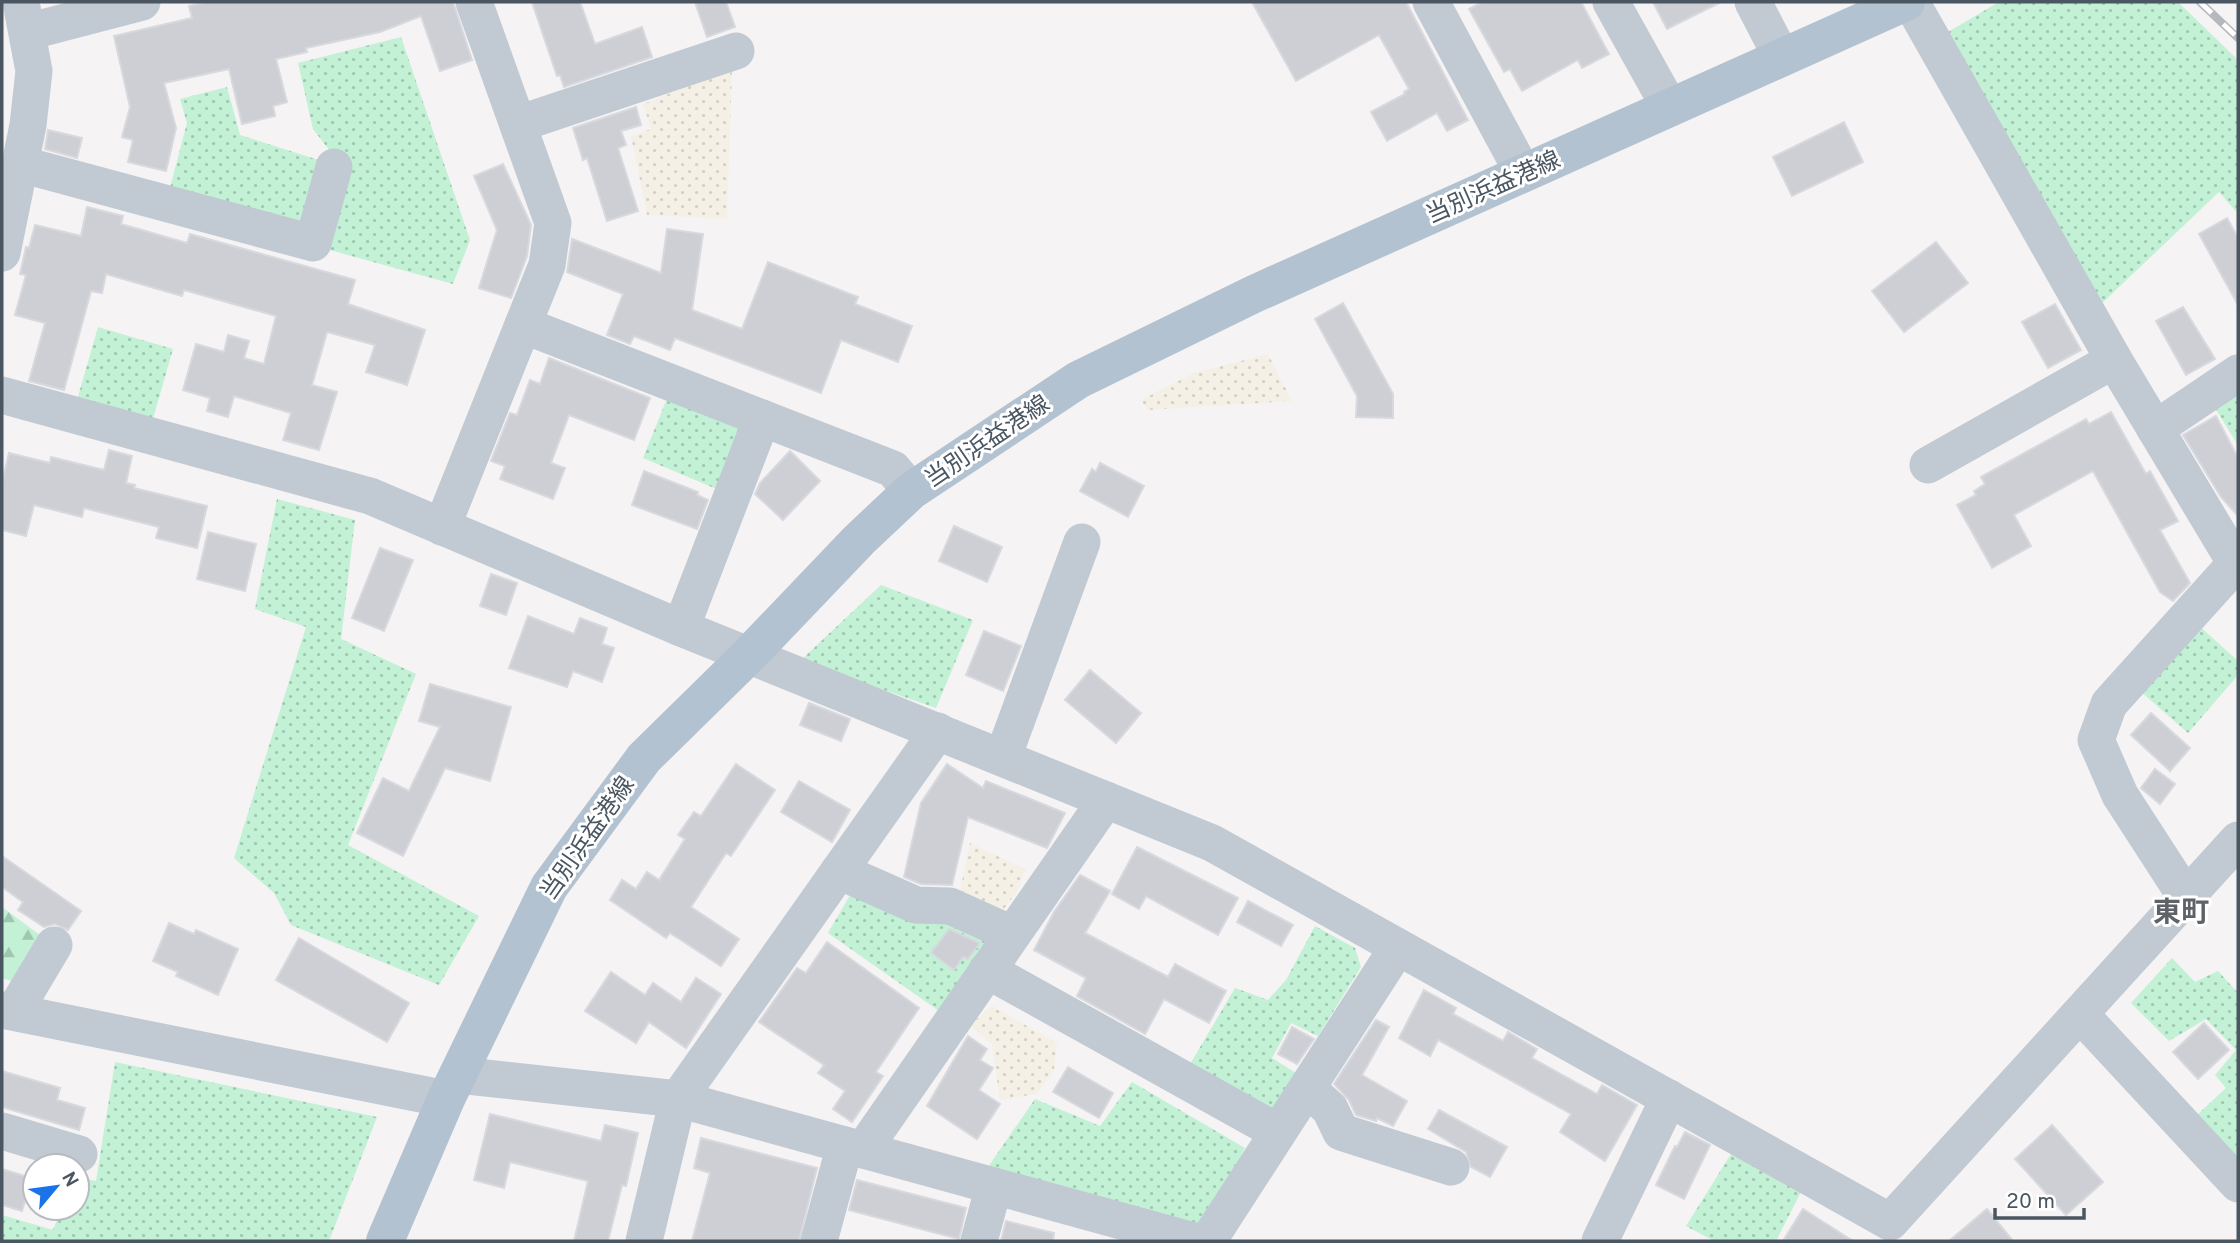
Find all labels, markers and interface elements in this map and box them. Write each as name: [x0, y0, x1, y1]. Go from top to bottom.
street label: 当別浜益港線: [1422, 146, 1566, 232]
street label: 当別浜益港線: [920, 390, 1056, 495]
street label: 当別浜益港線: [535, 772, 642, 907]
district label: 東町: [2153, 896, 2209, 932]
north arrow: [21, 1152, 91, 1222]
text: N: [55, 1168, 83, 1192]
scale bar: [1995, 1176, 2084, 1220]
text: 20 m: [2006, 1189, 2055, 1216]

